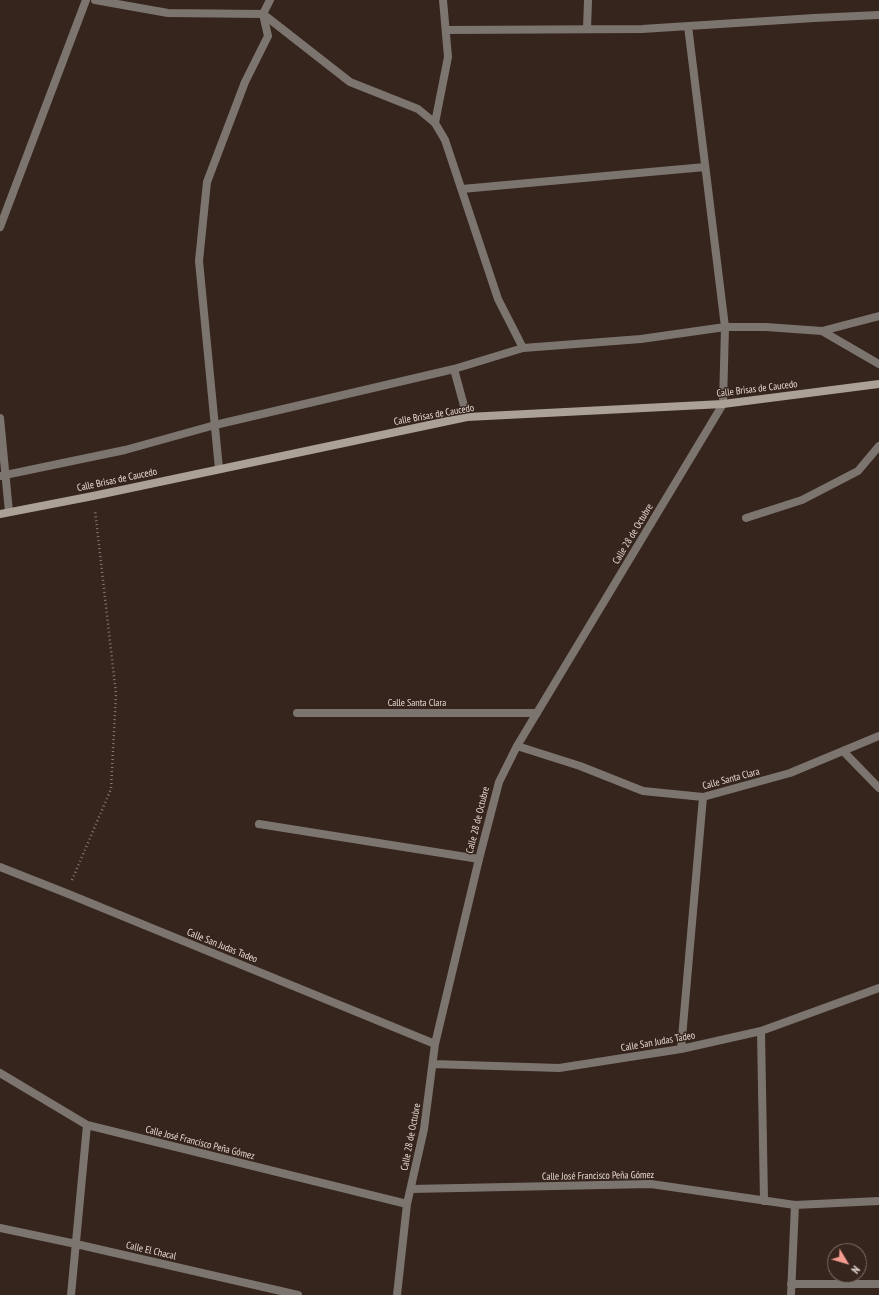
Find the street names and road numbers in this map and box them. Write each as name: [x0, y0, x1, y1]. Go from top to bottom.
street label: Calle Brisas de Caucedo: [716, 378, 798, 400]
street label: Calle Brisas de Caucedo: [393, 402, 475, 428]
street label: Calle Brisas de Caucedo: [76, 466, 158, 494]
street label: Calle 28 de Octubre: [610, 502, 656, 566]
street label: Calle Santa Clara: [388, 697, 446, 709]
street label: Calle Santa Clara: [701, 766, 761, 792]
street label: Calle 28 de Octubre: [464, 785, 492, 855]
street label: Calle San Judas Tadeo: [185, 926, 259, 966]
street label: Calle San Judas Tadeo: [620, 1030, 696, 1054]
street label: Calle 28 de Octubre: [399, 1102, 423, 1172]
street label: Calle José Francisco Peña Gómez: [144, 1124, 256, 1162]
street label: Calle José Francisco Peña Gómez: [542, 1169, 654, 1183]
street label: Calle El Chacal: [125, 1239, 177, 1263]

